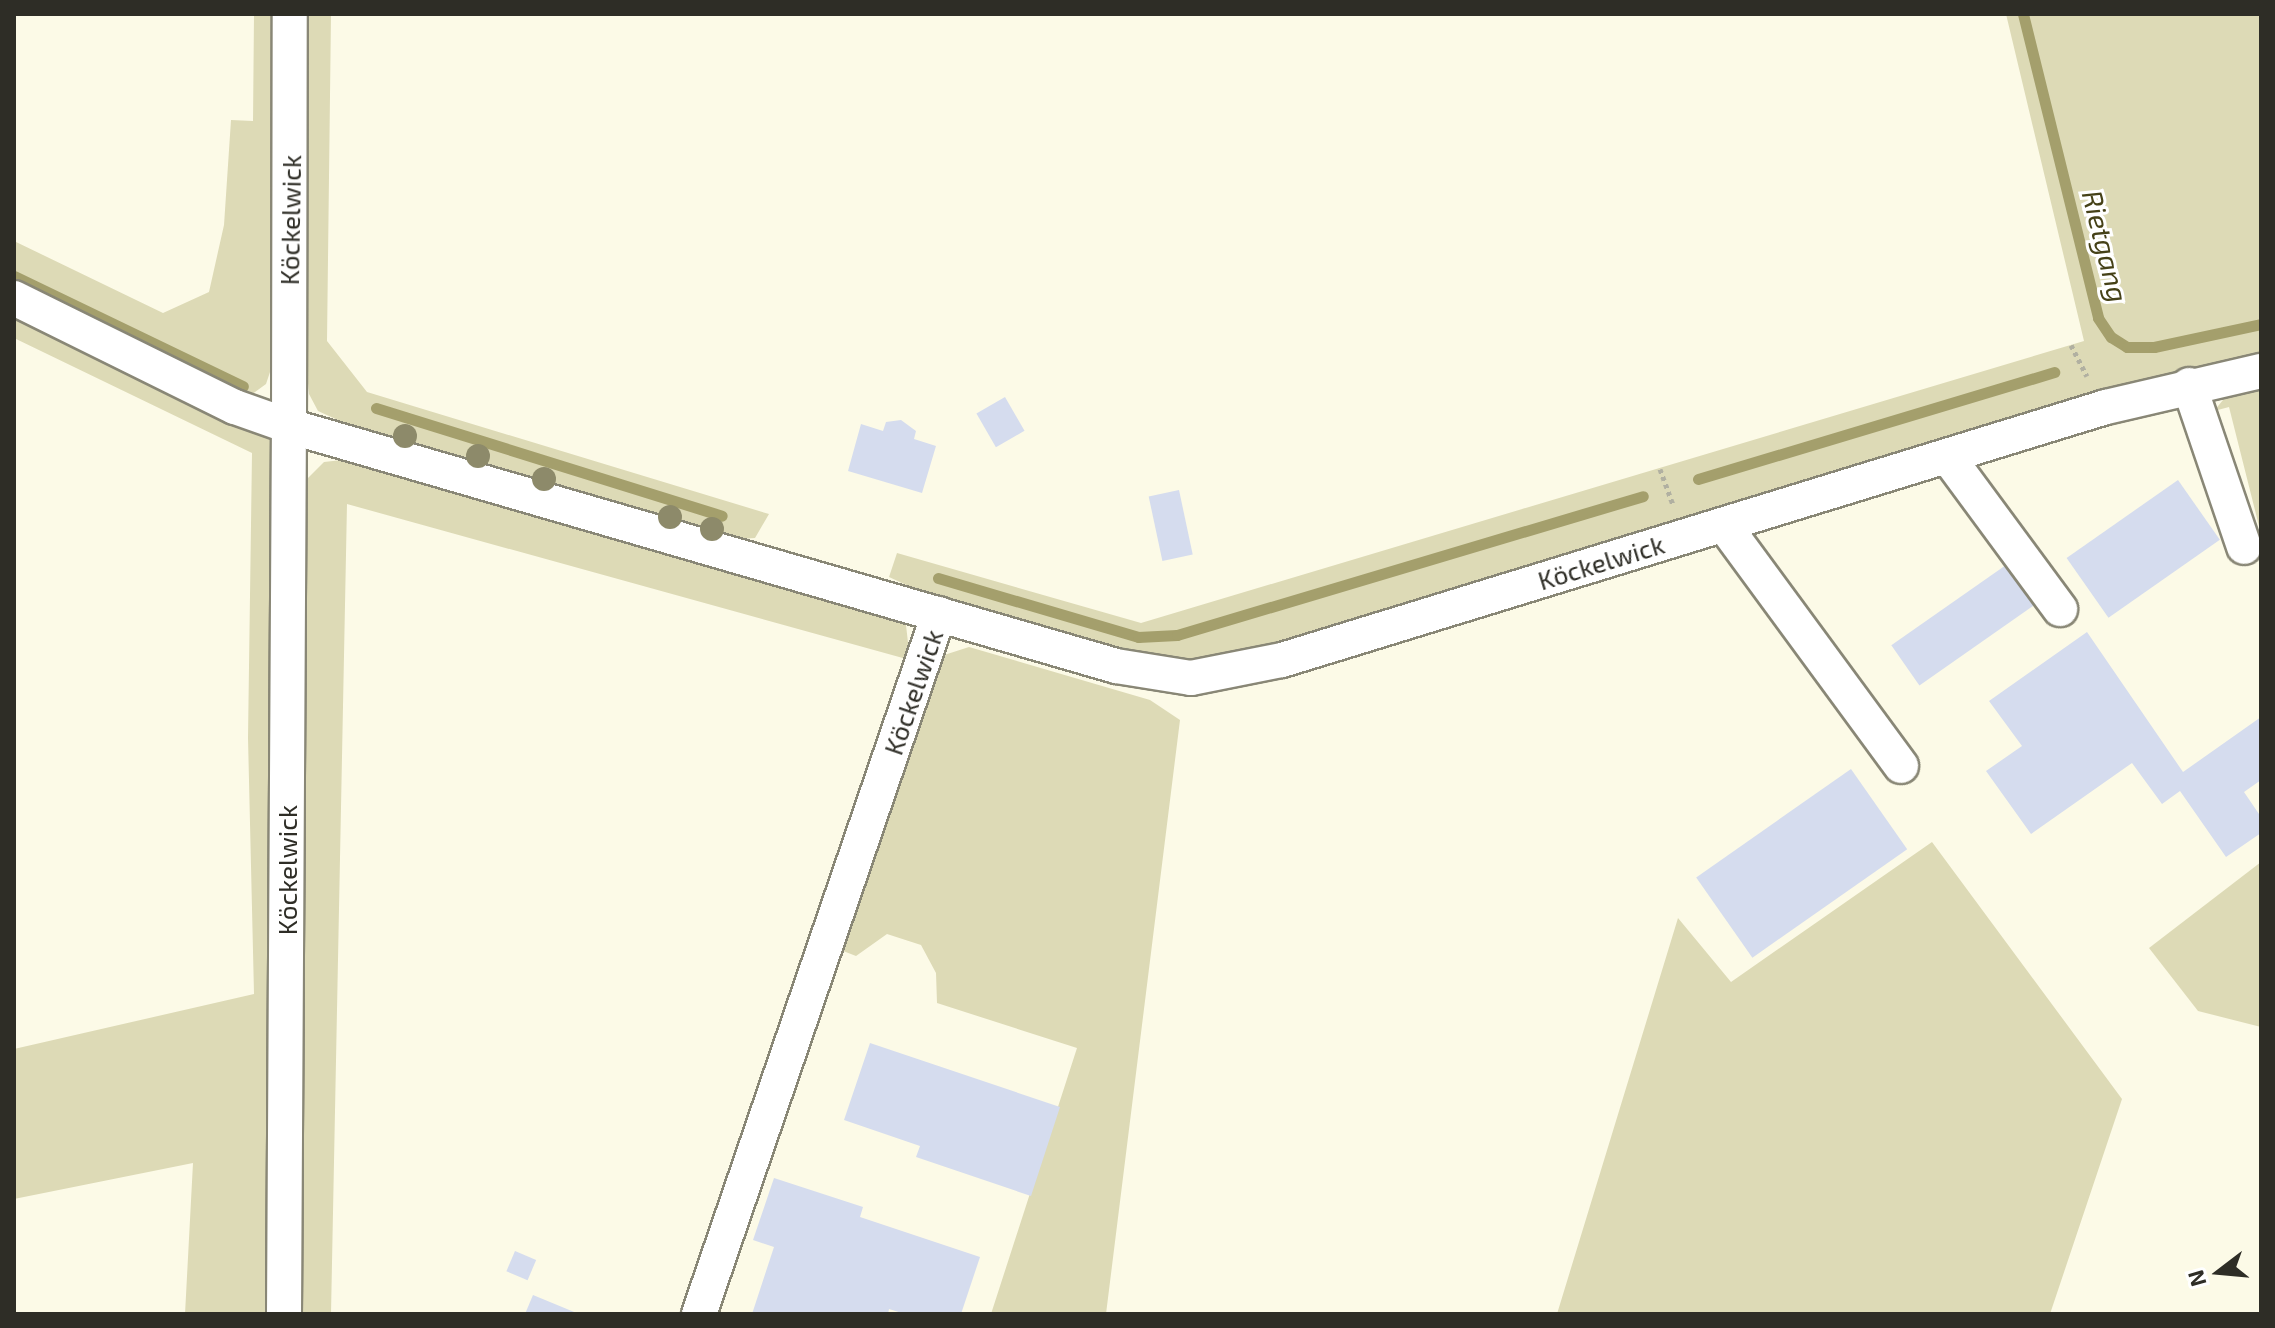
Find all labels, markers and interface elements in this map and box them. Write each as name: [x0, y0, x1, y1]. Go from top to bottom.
street label: Köckelwick: [273, 154, 307, 286]
water label: Rietgang: [2076, 187, 2136, 305]
street label: Köckelwick: [1534, 528, 1668, 596]
street label: Köckelwick: [877, 625, 949, 759]
street label: Köckelwick: [271, 805, 303, 935]
north arrow: [2179, 1232, 2259, 1312]
text: N: [2181, 1267, 2211, 1290]

